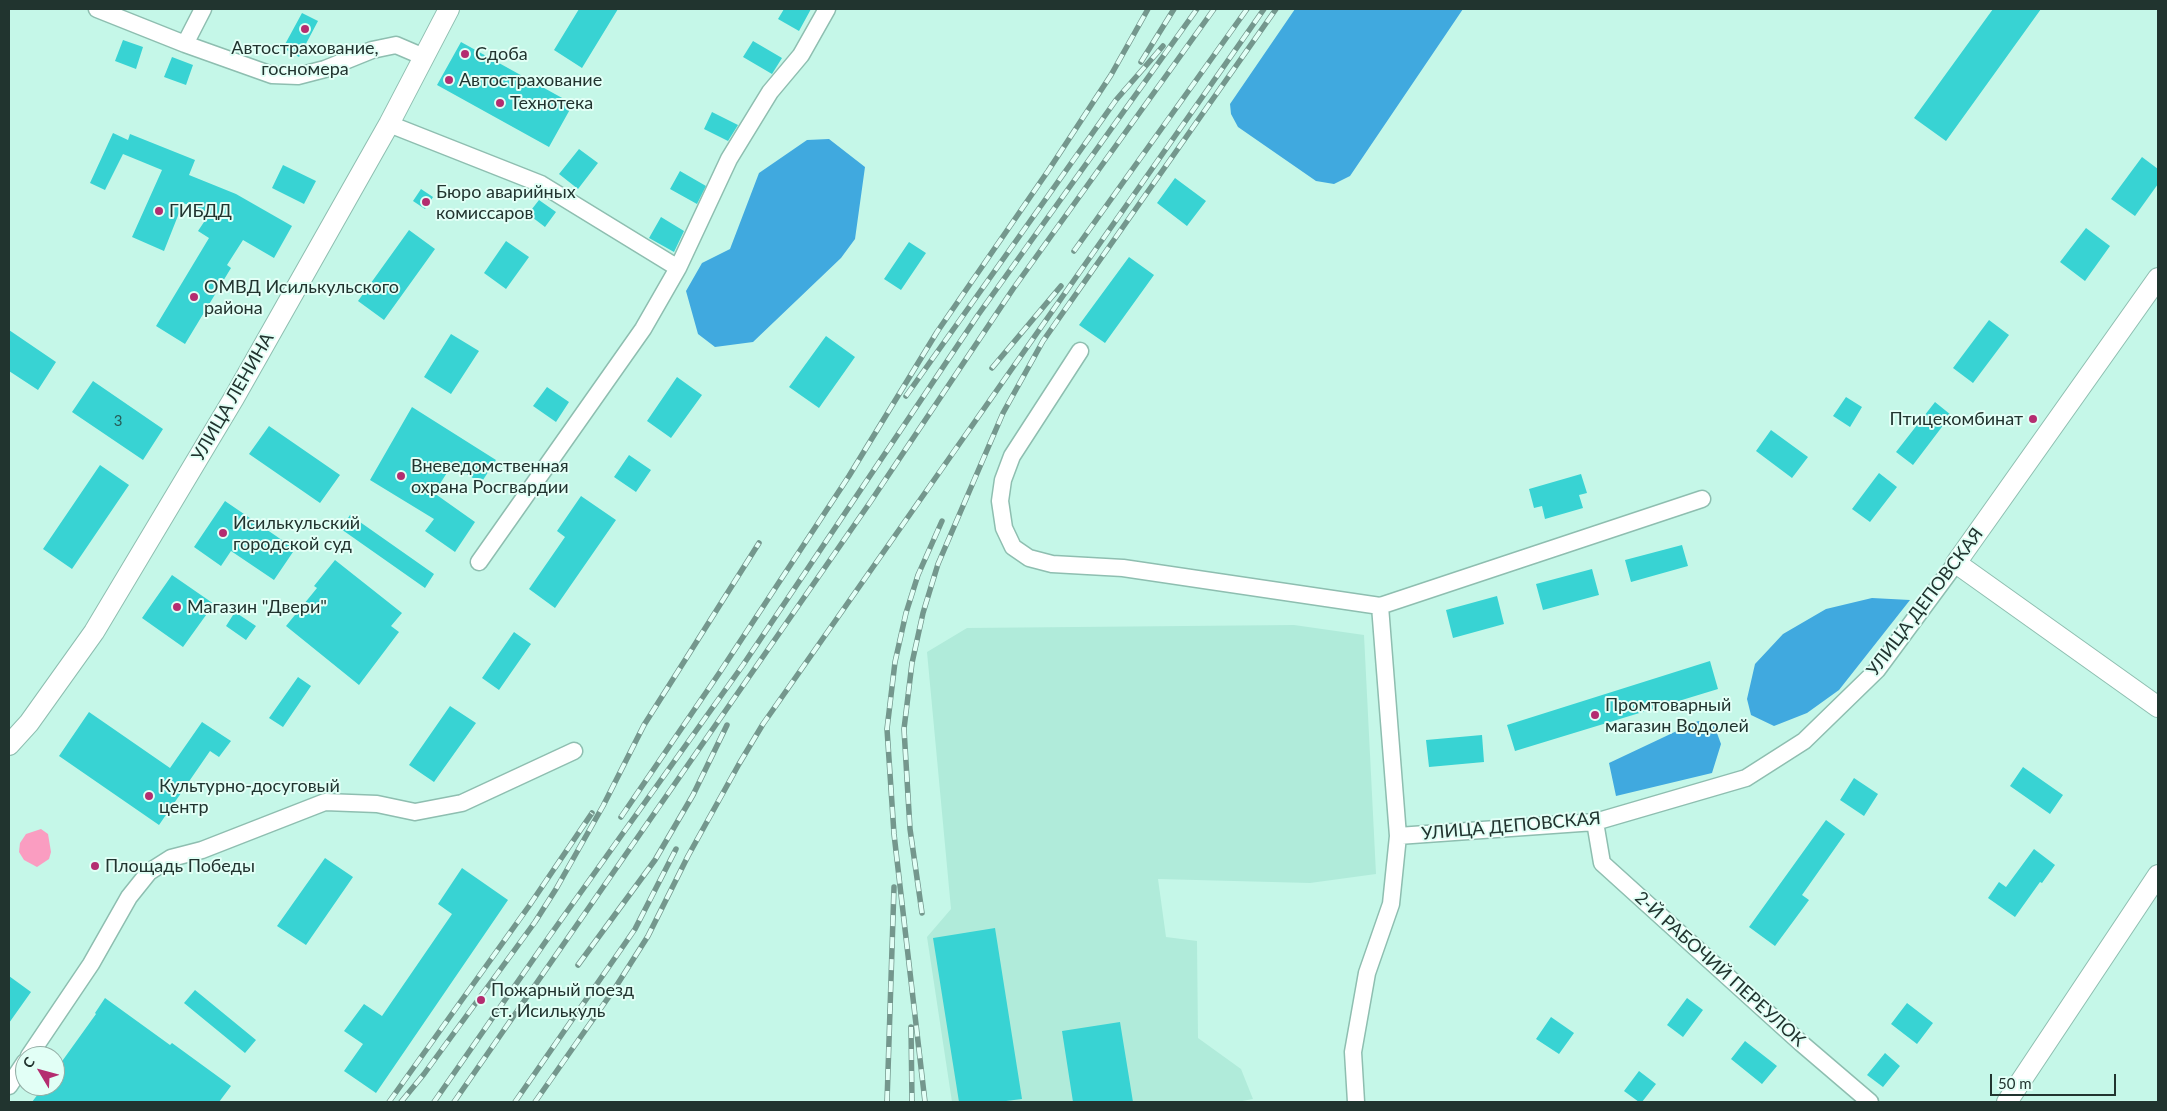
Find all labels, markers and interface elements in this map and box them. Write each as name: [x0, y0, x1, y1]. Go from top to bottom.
marker: Автострахование, госномера: [299, 23, 311, 35]
place label: Автострахование, госномера: [231, 37, 379, 80]
place label: Сдоба: [475, 43, 528, 65]
marker: Сдоба: [459, 48, 471, 60]
place label: Автострахование: [459, 69, 602, 91]
marker: Автострахование: [443, 74, 455, 86]
place label: Технотека: [510, 92, 593, 114]
marker: Технотека: [494, 97, 506, 109]
place label: Бюро аварийных комиссаров: [436, 181, 576, 223]
marker: Бюро аварийных комиссаров: [420, 196, 432, 208]
place label: ГИБДД: [169, 200, 232, 222]
marker: ГИБДД: [153, 205, 165, 217]
place label: ОМВД Исилькульского района: [204, 276, 399, 318]
marker: ОМВД Исилькульского района: [188, 291, 200, 303]
street label: УЛИЦА ЛЕНИНА: [187, 329, 279, 465]
place label: Птицекомбинат: [1890, 408, 2023, 430]
house number: 3: [114, 412, 122, 430]
marker: Птицекомбинат: [2027, 413, 2039, 425]
place label: Вневедомственная охрана Росгвардии: [411, 455, 569, 498]
marker: Вневедомственная охрана Росгвардии: [395, 470, 407, 482]
place label: Исилькульский городской суд: [233, 512, 360, 554]
street label: УЛИЦА ДЕПОВСКАЯ: [1862, 524, 1988, 680]
marker: Исилькульский городской суд: [217, 527, 229, 539]
place label: Магазин "Двери": [187, 596, 327, 618]
marker: Магазин "Двери": [171, 601, 183, 613]
place label: Промтоварный магазин Водолей: [1605, 694, 1749, 736]
marker: Промтоварный магазин Водолей: [1589, 709, 1601, 721]
place label: Культурно-досуговый центр: [159, 775, 340, 818]
marker: Культурно-досуговый центр: [143, 790, 155, 802]
street label: УЛИЦА ДЕПОВСКАЯ: [1420, 807, 1602, 845]
place label: Площадь Победы: [105, 855, 255, 877]
marker: Площадь Победы: [89, 860, 101, 872]
street label: 2-Й РАБОЧИЙ ПЕРЕУЛОК: [1630, 887, 1810, 1051]
place label: Пожарный поезд ст. Исилькуль: [491, 979, 634, 1022]
marker: Пожарный поезд ст. Исилькуль: [475, 994, 487, 1006]
north arrow: [15, 1046, 65, 1096]
text: С: [19, 1053, 38, 1071]
scale bar: [1992, 1064, 2118, 1096]
text: 50 m: [1998, 1074, 2032, 1092]

